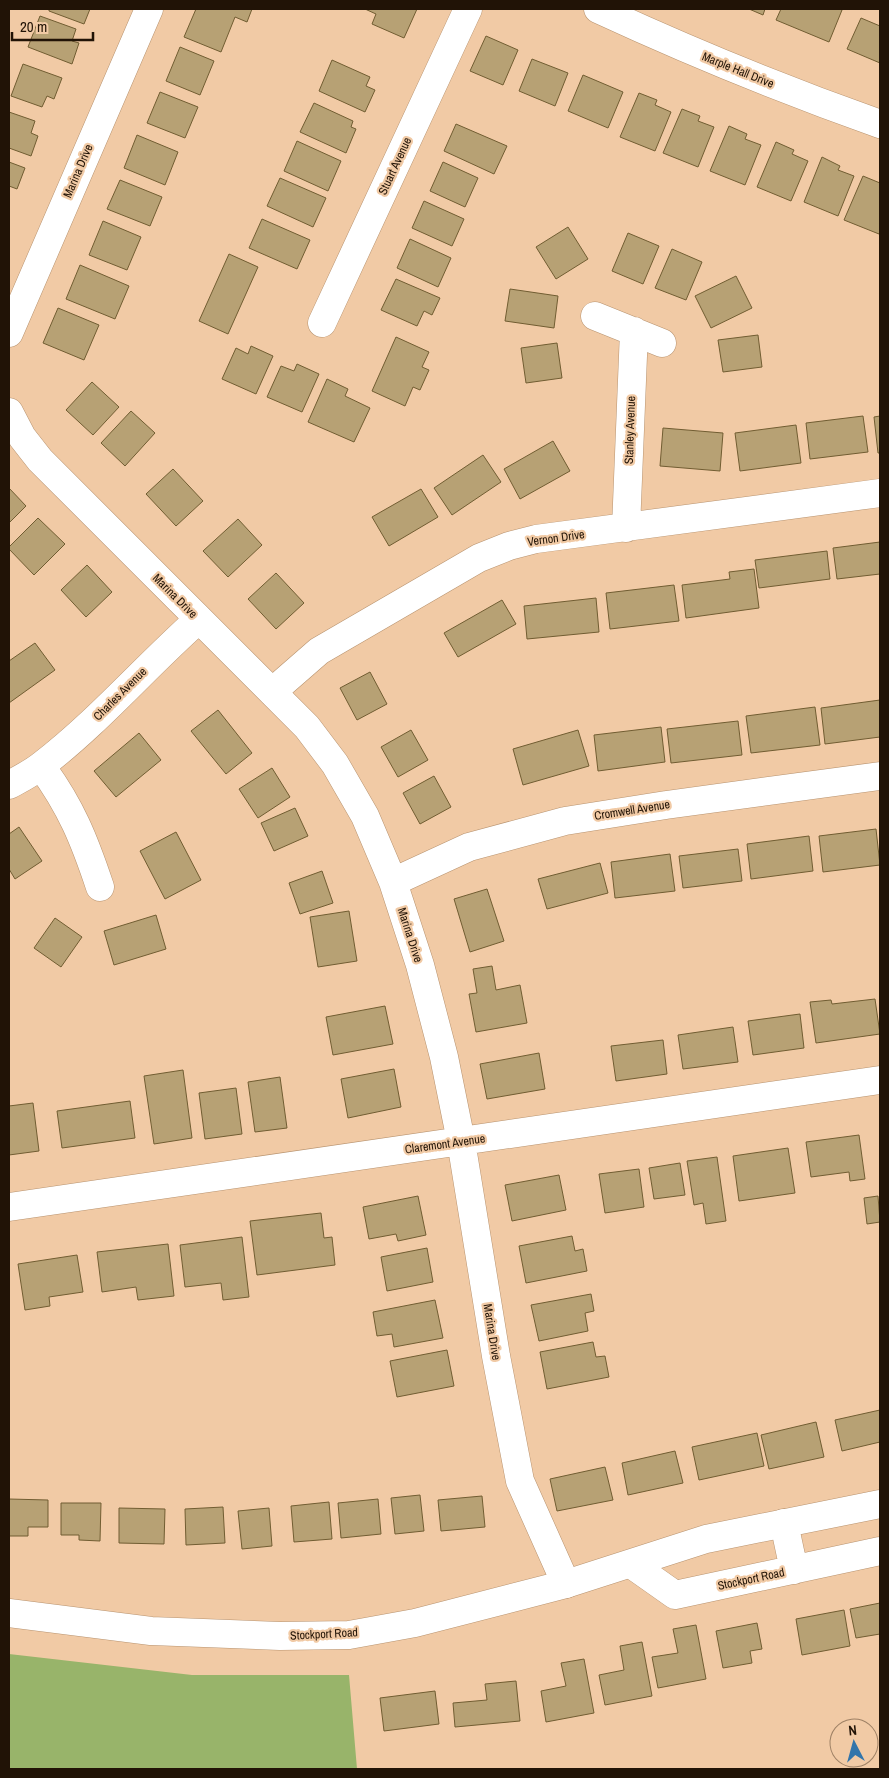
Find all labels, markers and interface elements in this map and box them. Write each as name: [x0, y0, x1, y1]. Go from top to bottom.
scale bar: [12, 10, 94, 42]
text: 20 m: [20, 16, 47, 37]
street label: Marple Hall Drive: [700, 48, 776, 92]
street label: Stuart Avenue: [375, 135, 415, 197]
street label: Marina Drive: [60, 142, 96, 200]
street label: Stanley Avenue: [621, 396, 639, 464]
street label: Vernon Drive: [526, 526, 586, 550]
street label: Marina Drive: [149, 570, 201, 622]
street label: Charles Avenue: [90, 664, 150, 724]
street label: Cromwell Avenue: [593, 796, 671, 824]
street label: Marina Drive: [394, 905, 426, 965]
street label: Claremont Avenue: [404, 1130, 486, 1158]
street label: Marina Drive: [480, 1303, 504, 1361]
street label: Stockport Road: [716, 1564, 786, 1594]
street label: Stockport Road: [290, 1624, 358, 1644]
north arrow: [829, 1718, 879, 1768]
text: N: [848, 1721, 858, 1739]

